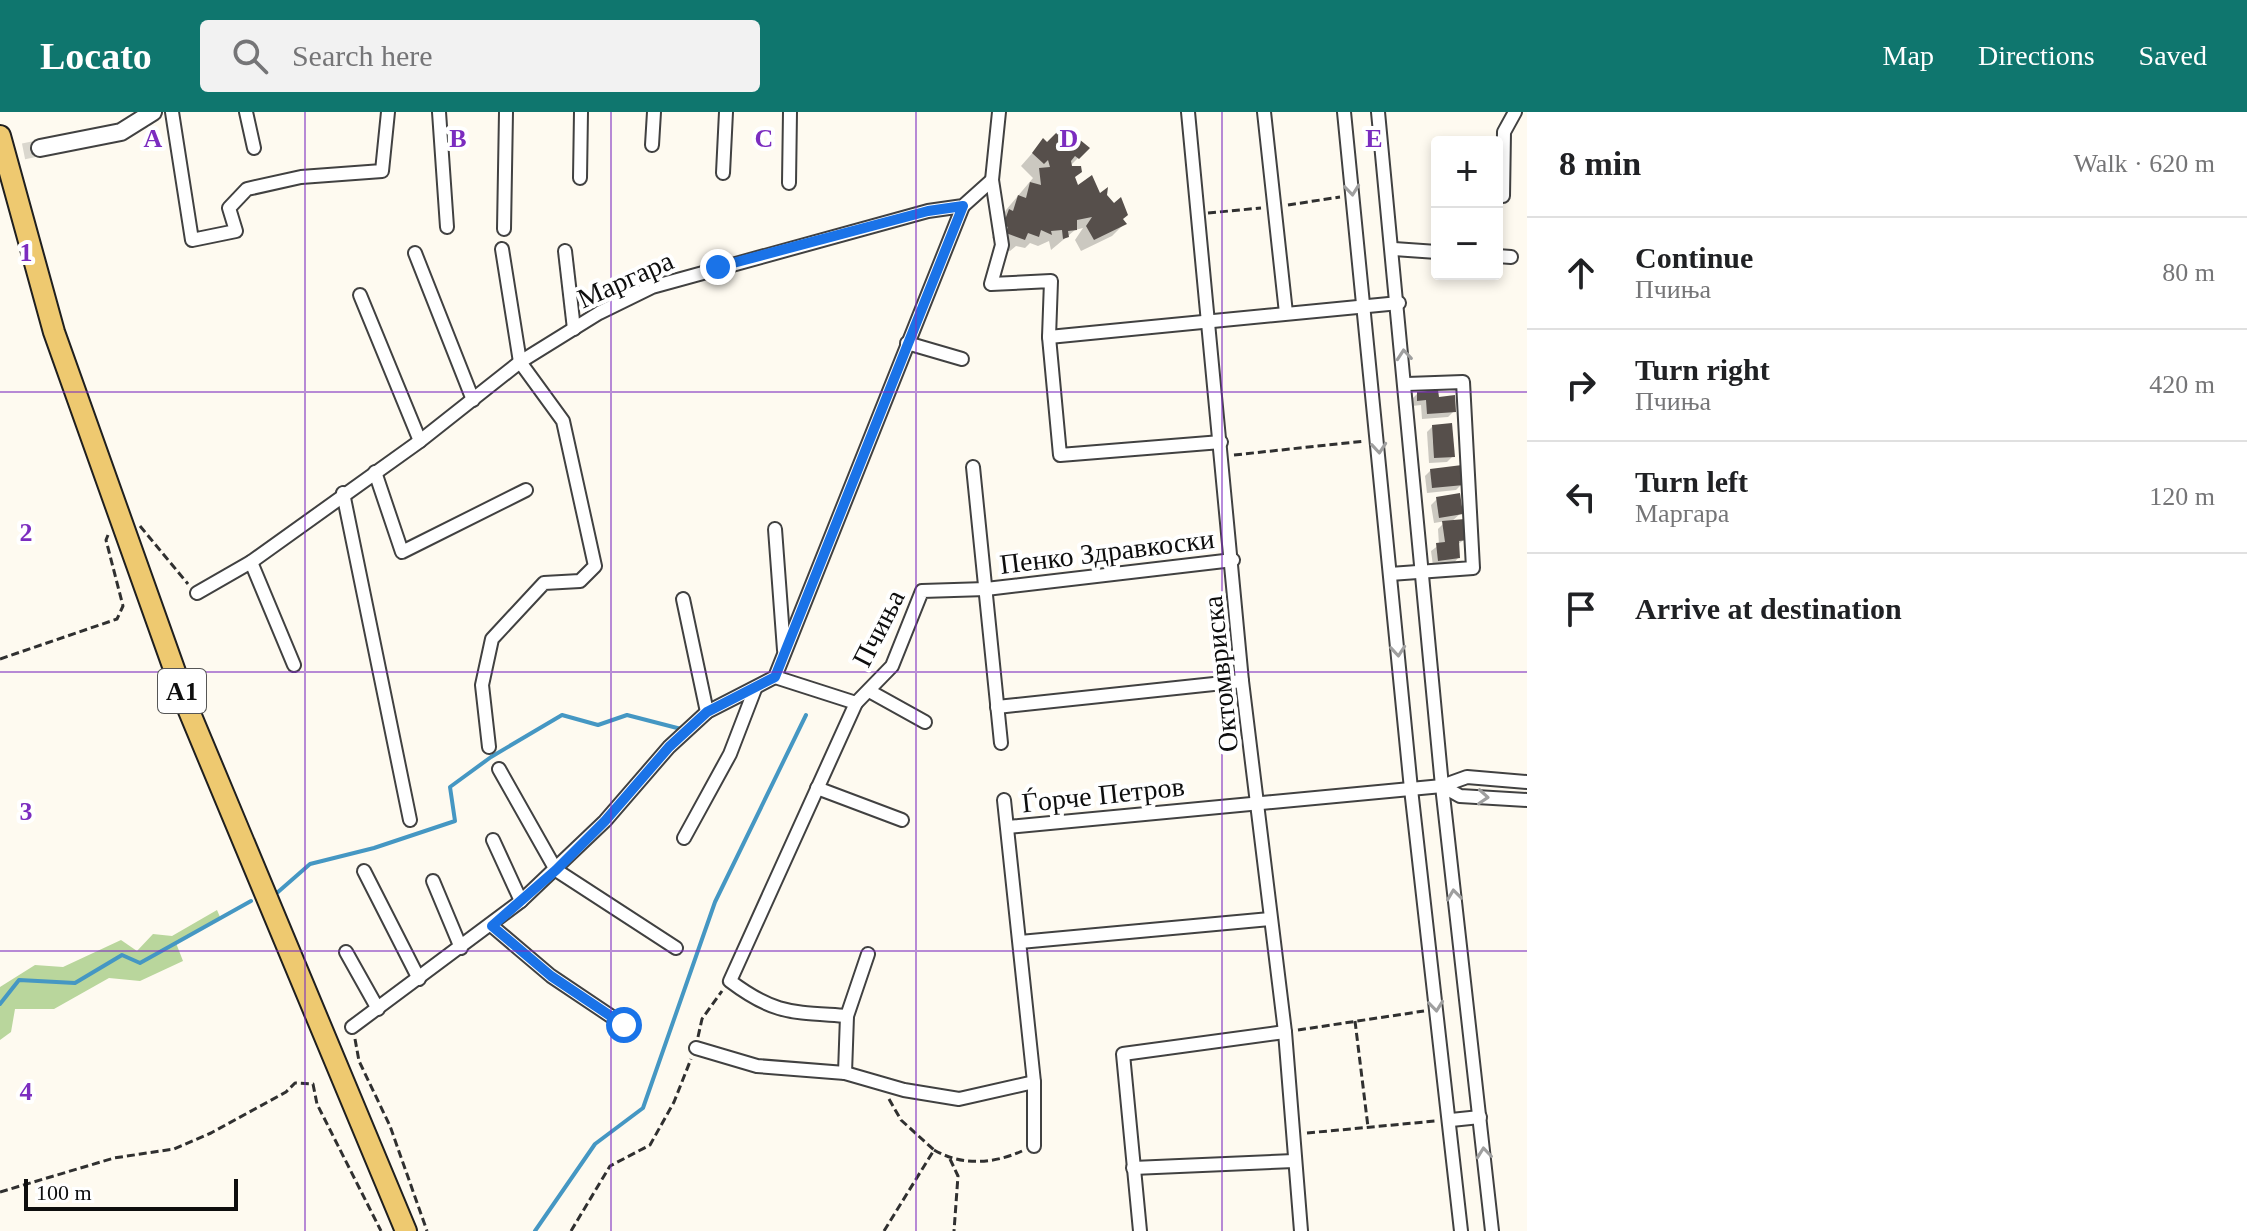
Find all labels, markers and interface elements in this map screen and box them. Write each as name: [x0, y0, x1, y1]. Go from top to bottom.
search box: [200, 20, 760, 92]
icon: search: [228, 34, 272, 78]
text: Locato: [40, 35, 152, 77]
text: Search here: [292, 39, 433, 72]
text: Map: [1883, 40, 1934, 71]
text: Directions: [1978, 40, 2095, 71]
text: Saved: [2139, 40, 2207, 71]
text: A: [144, 124, 163, 153]
text: B: [449, 124, 467, 153]
text: C: [755, 124, 773, 153]
text: D: [1060, 124, 1078, 153]
text: E: [1365, 124, 1383, 153]
map controls: [1431, 136, 1503, 280]
button: +: [1431, 136, 1503, 208]
text: 8 min: [1559, 145, 1641, 182]
text: Walk · 620 m: [2073, 149, 2215, 178]
one-way arrow: [1343, 184, 1360, 197]
button: −: [1431, 208, 1503, 280]
text: 1: [20, 238, 33, 267]
text: Continue: [1635, 241, 1753, 274]
street label: Маргара: [572, 244, 678, 314]
route end: [700, 249, 736, 285]
icon: ahead: [1559, 251, 1603, 295]
text: 80 m: [2162, 258, 2215, 287]
text: Пчиња: [1635, 275, 1711, 304]
one-way arrow: [1396, 348, 1413, 361]
text: Turn right: [1635, 353, 1770, 386]
icon: right: [1559, 363, 1603, 407]
text: 420 m: [2149, 370, 2215, 399]
text: Пчиња: [1635, 387, 1711, 416]
one-way arrow: [1370, 442, 1387, 455]
text: Turn left: [1635, 465, 1748, 498]
icon: left: [1559, 475, 1603, 519]
text: 120 m: [2149, 482, 2215, 511]
text: Маргара: [1635, 499, 1729, 528]
text: 2: [20, 518, 33, 547]
street label: Пенко Здравкоски: [998, 523, 1216, 580]
street label: Пчиња: [846, 584, 911, 672]
icon: arrive: [1559, 587, 1603, 631]
text: Arrive at destination: [1635, 592, 1902, 625]
street label: Октомвриска: [1197, 594, 1244, 754]
one-way arrow: [1389, 645, 1406, 658]
road number: A1: [158, 669, 206, 713]
street label: Ѓорче Петров: [1020, 771, 1186, 818]
one-way arrow: [1477, 788, 1490, 805]
text: 3: [20, 797, 33, 826]
one-way arrow: [1446, 888, 1463, 901]
one-way arrow: [1427, 999, 1444, 1013]
route start: [606, 1007, 642, 1043]
text: 4: [20, 1077, 33, 1106]
one-way arrow: [1475, 1146, 1492, 1159]
scale bar: [24, 1175, 238, 1211]
text: 100 m: [36, 1180, 92, 1205]

